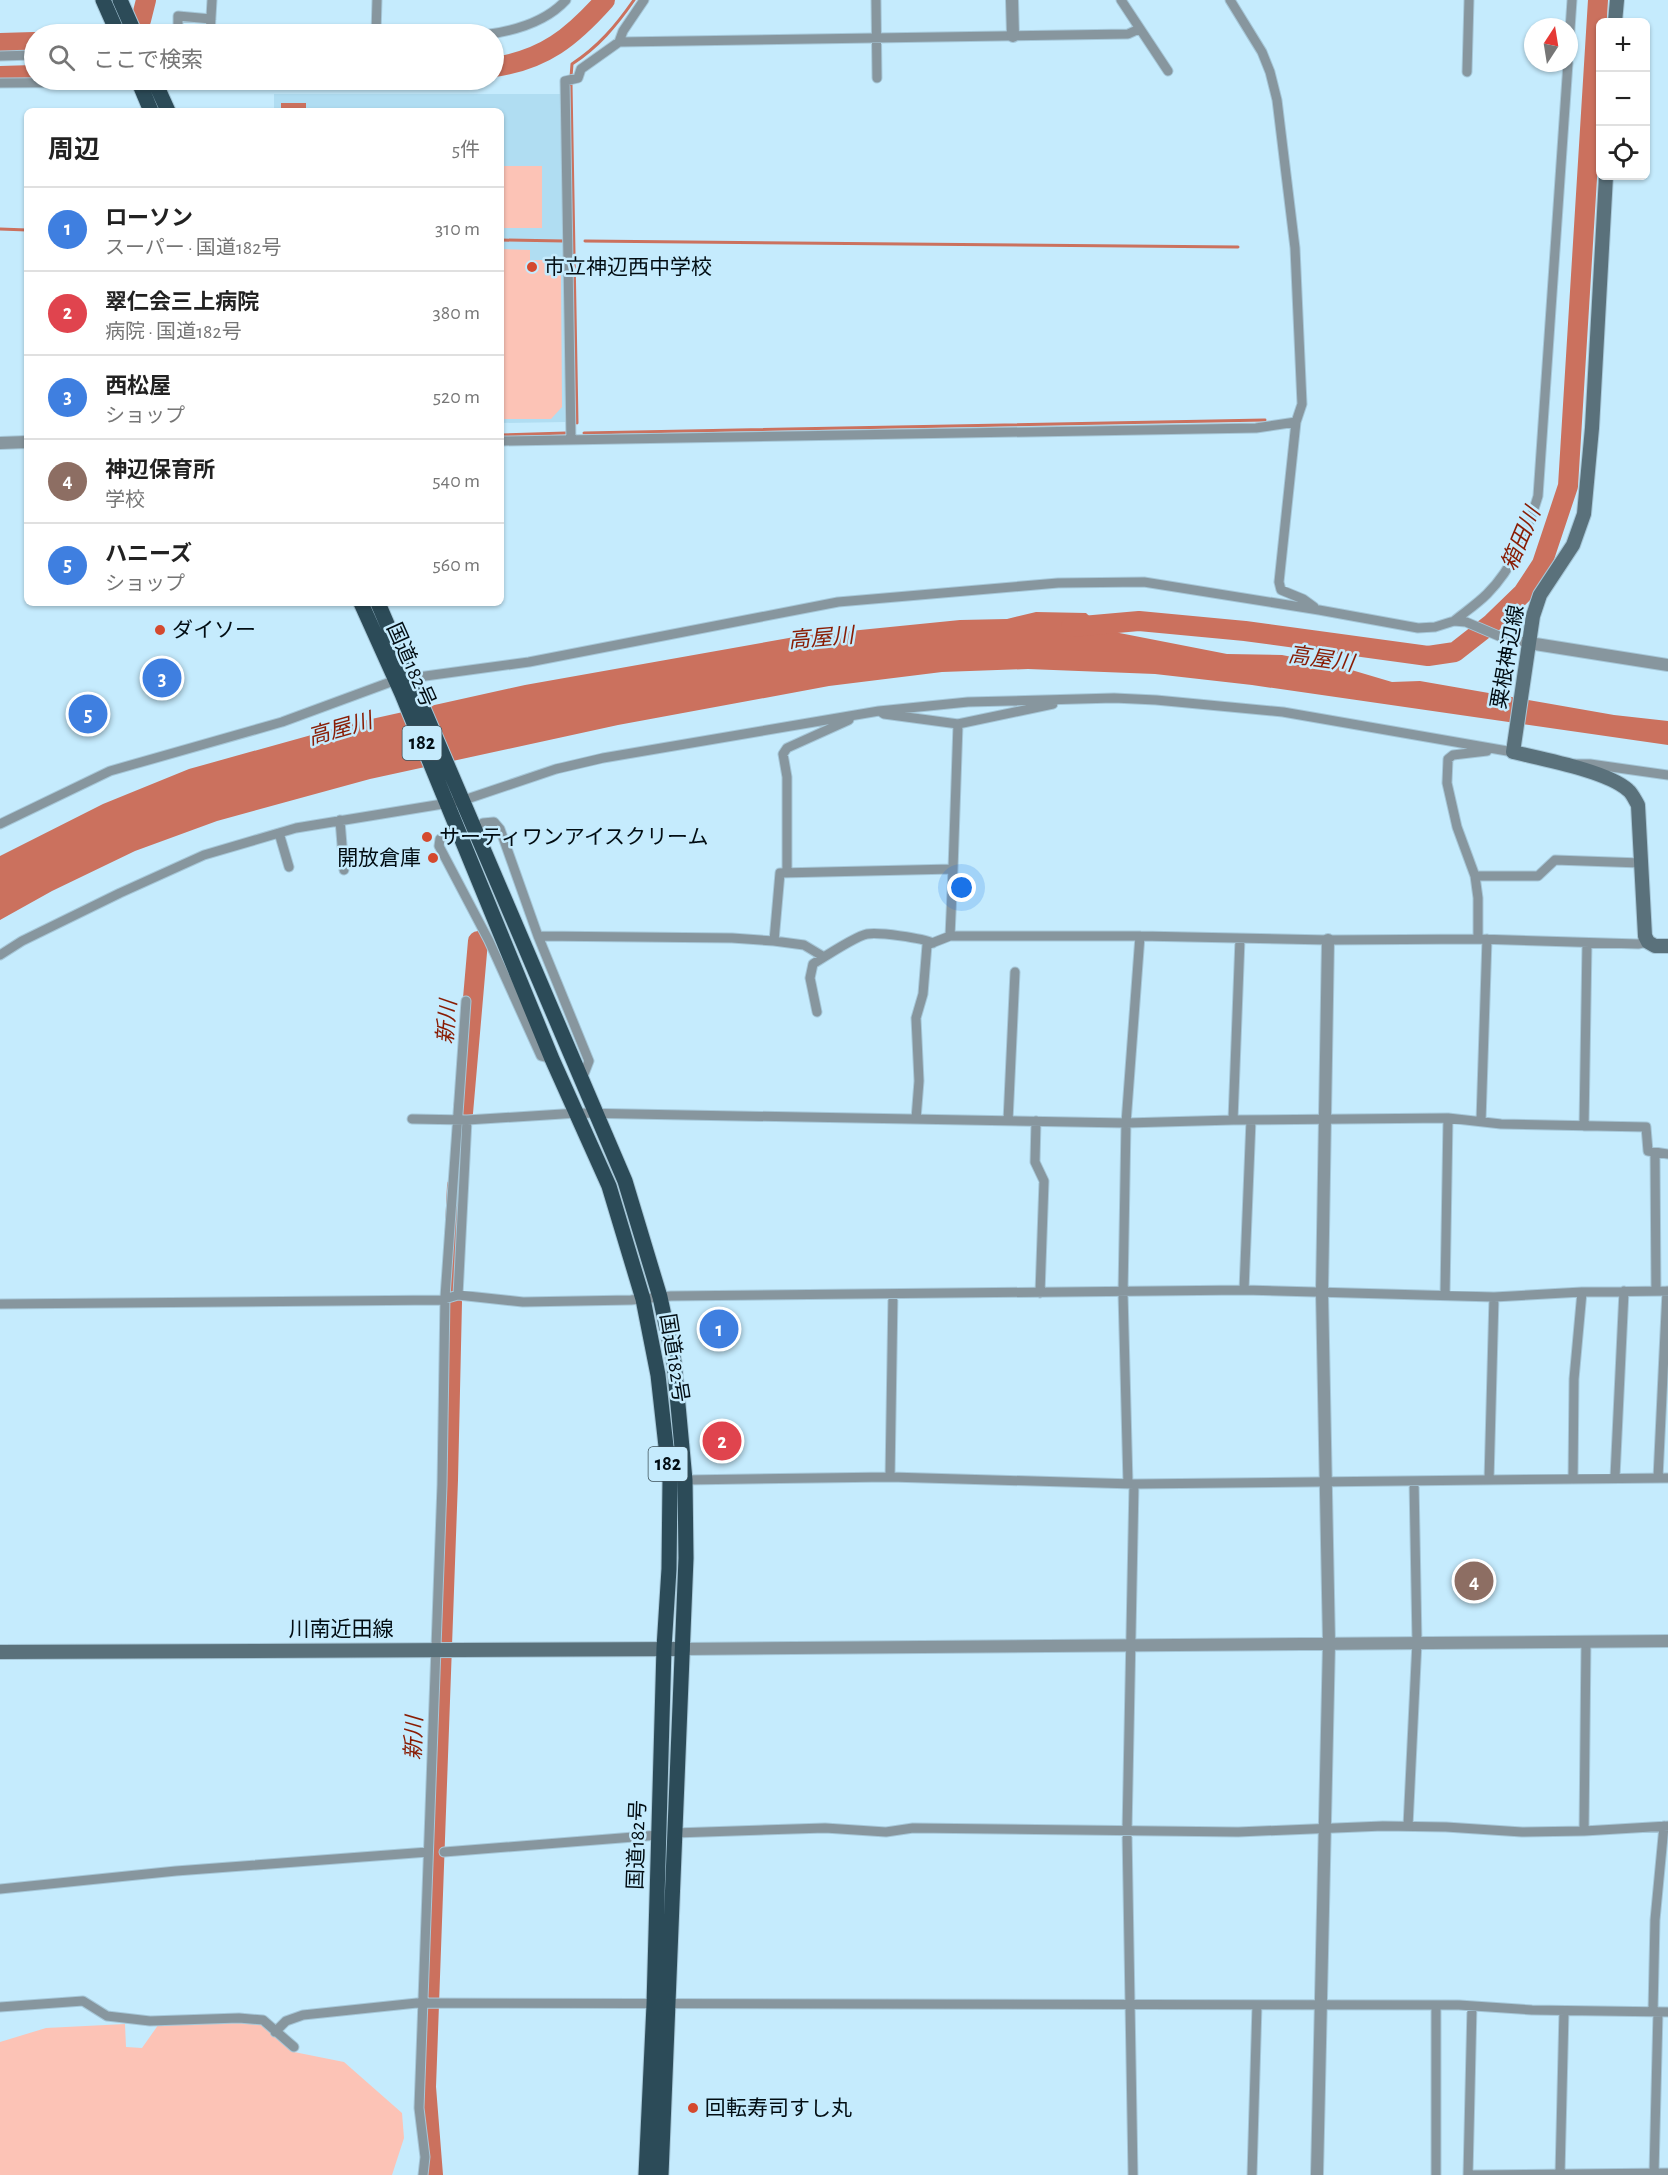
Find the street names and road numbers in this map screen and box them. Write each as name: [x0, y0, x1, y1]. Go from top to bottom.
street label: 粟根神辺線: [1488, 603, 1527, 711]
street label: 国道182号: [383, 619, 440, 710]
road number: 182: [402, 726, 442, 760]
street label: 国道182号: [657, 1312, 692, 1404]
road number: 182: [648, 1447, 688, 1481]
street label: 川南近田線: [289, 1618, 394, 1640]
street label: 国道182号: [624, 1800, 649, 1890]

